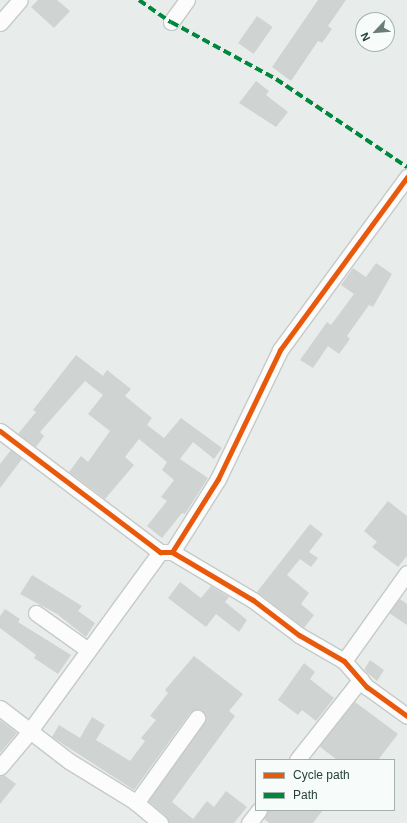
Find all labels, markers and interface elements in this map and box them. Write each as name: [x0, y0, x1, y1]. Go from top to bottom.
north arrow: [355, 12, 395, 52]
text: N: [358, 31, 372, 43]
legend: [255, 759, 395, 811]
text: Cycle path: [293, 768, 350, 782]
text: Path: [293, 788, 318, 802]

